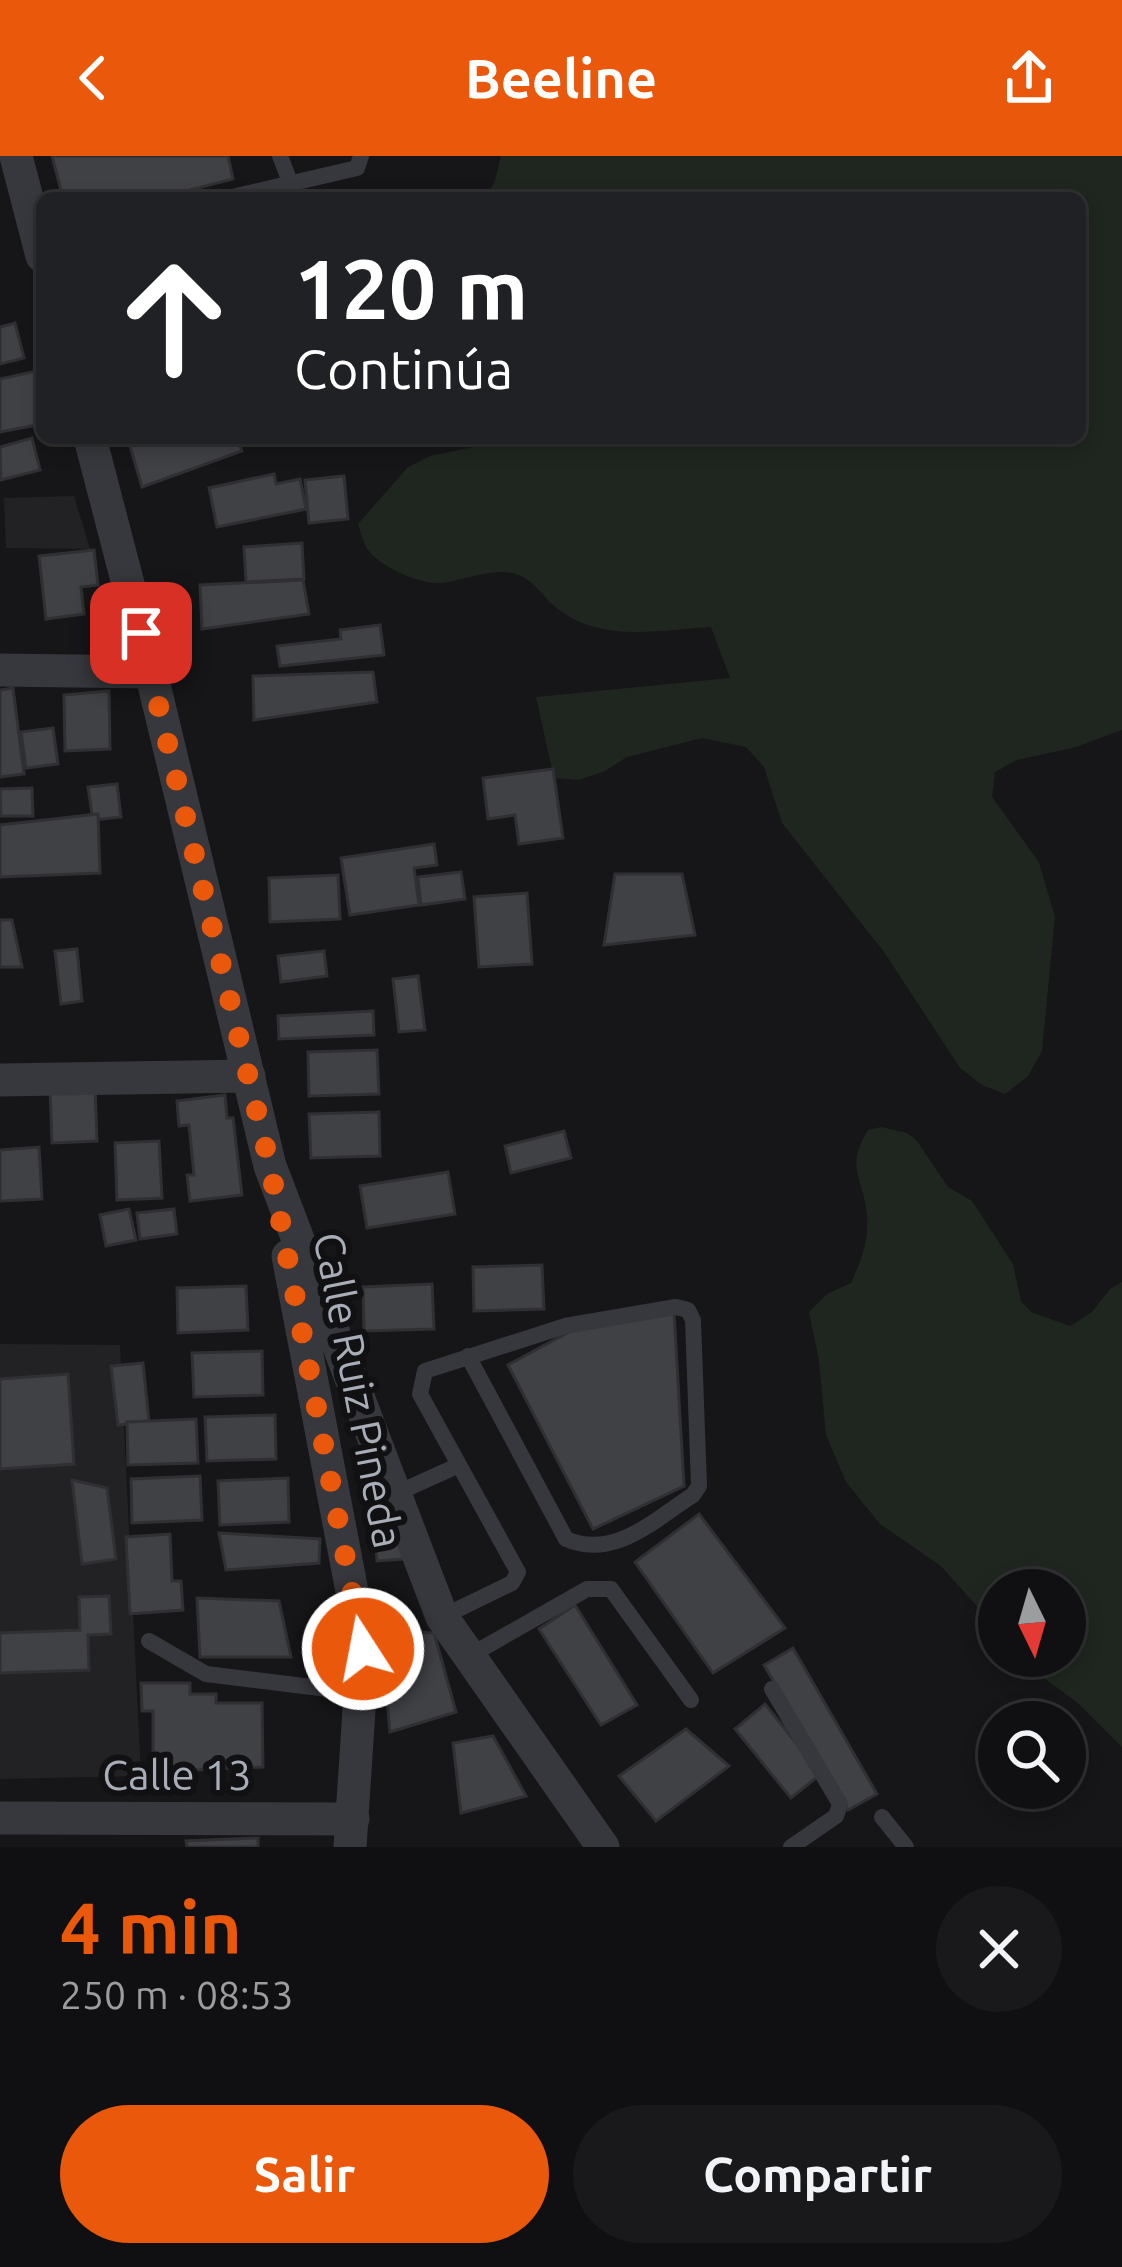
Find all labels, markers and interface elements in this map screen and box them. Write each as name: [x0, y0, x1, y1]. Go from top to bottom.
icon: back: [60, 45, 126, 111]
icon: share: [996, 45, 1062, 111]
text: Beeline: [465, 48, 657, 108]
icon: ahead: [96, 240, 252, 396]
text: 120 m: [294, 241, 528, 335]
text: Continúa: [294, 339, 513, 399]
pin: [90, 582, 192, 684]
icon: arrive: [108, 600, 174, 666]
street label: Calle Ruiz Pineda: [305, 1228, 413, 1552]
north arrow: [978, 1569, 1086, 1677]
map controls: [978, 1569, 1086, 1809]
position arrow: [300, 1586, 426, 1712]
button: search: [978, 1701, 1086, 1809]
street label: Calle 13: [102, 1751, 252, 1798]
button: close: [936, 1886, 1062, 2012]
text: 4 min: [60, 1887, 242, 1968]
text: 250 m · 08:53: [60, 1973, 294, 2016]
button: Salir: [60, 2105, 549, 2243]
button: Compartir: [573, 2105, 1062, 2243]

